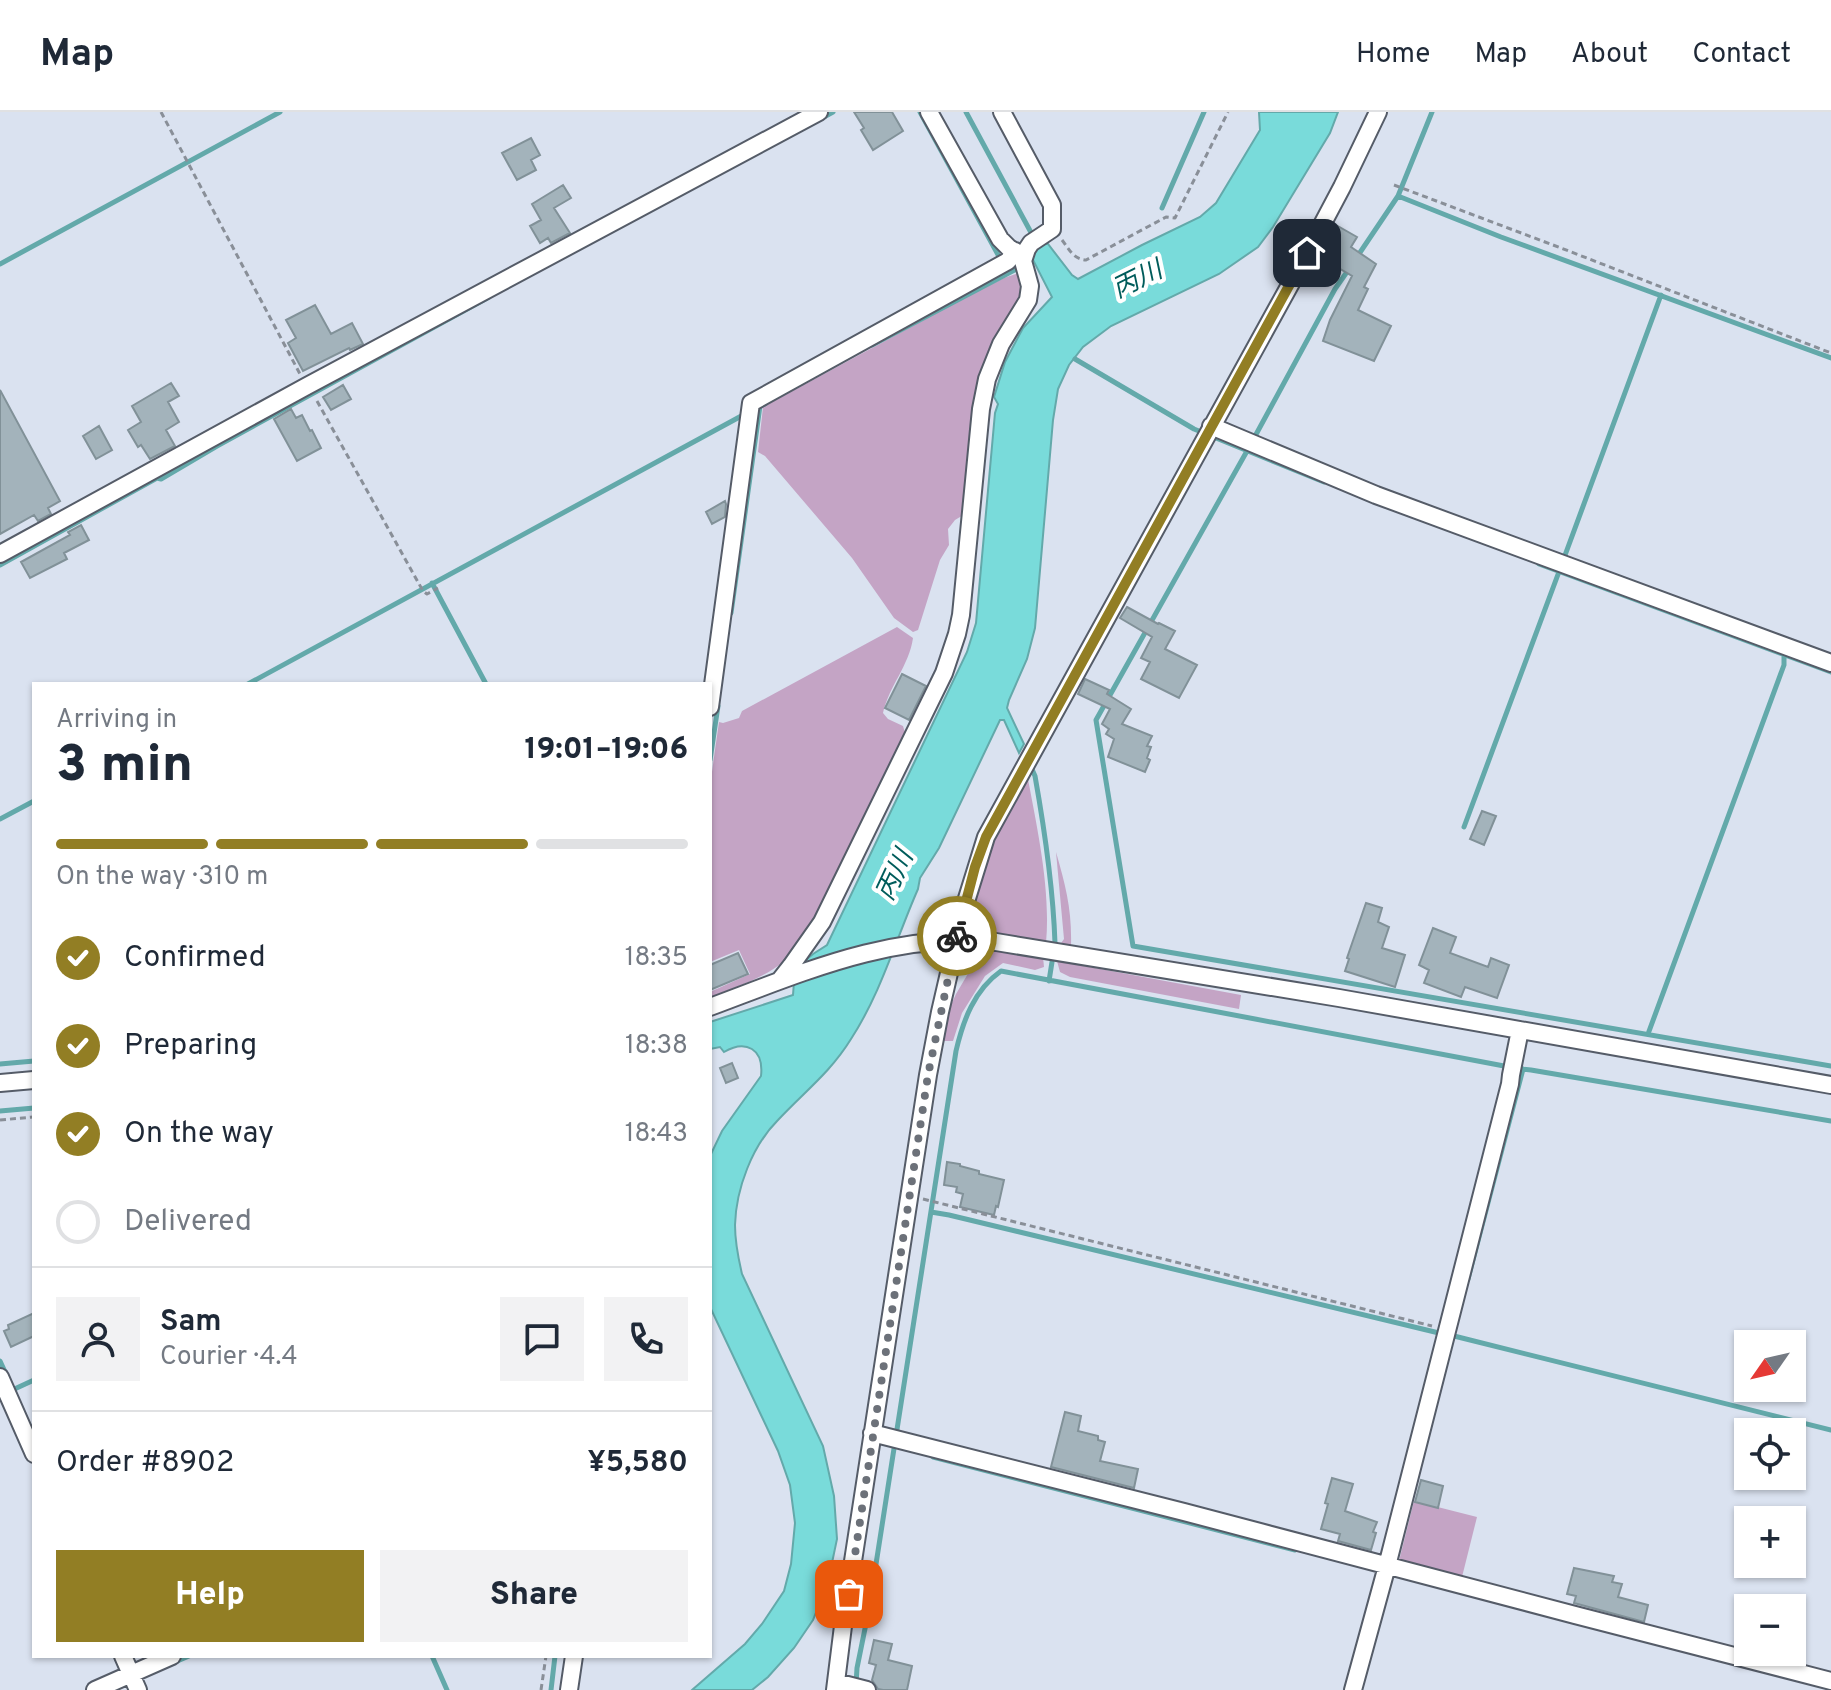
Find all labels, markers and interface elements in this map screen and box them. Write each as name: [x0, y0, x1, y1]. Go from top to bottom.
text: Map: [40, 31, 114, 80]
text: Home: [1356, 37, 1430, 73]
text: Map: [1474, 37, 1527, 73]
text: About: [1571, 37, 1648, 73]
text: Contact: [1692, 37, 1791, 73]
pin: [1273, 219, 1341, 287]
icon: home: [1285, 231, 1329, 275]
water label: 丙川: [1107, 253, 1171, 307]
text: Arriving in: [56, 704, 177, 737]
text: 19:01–19:06: [524, 732, 688, 769]
text: 3 min: [56, 734, 193, 800]
water label: 丙川: [870, 843, 923, 907]
text: On the way · 310 m: [56, 861, 268, 894]
courier: [917, 896, 997, 976]
icon: bike: [935, 914, 979, 958]
icon: check: [56, 936, 100, 980]
text: Confirmed: [124, 940, 266, 977]
text: 18:35: [625, 942, 688, 975]
icon: check: [56, 1024, 100, 1068]
text: Preparing: [124, 1028, 257, 1065]
text: 18:38: [625, 1030, 688, 1063]
icon: check: [56, 1112, 100, 1156]
text: On the way: [124, 1116, 274, 1153]
text: 18:43: [625, 1118, 688, 1151]
text: Delivered: [124, 1204, 252, 1241]
button: person: [56, 1297, 140, 1381]
button: chat: [500, 1297, 584, 1381]
button: phone: [604, 1297, 688, 1381]
text: Sam: [160, 1304, 222, 1341]
north arrow: [1734, 1330, 1806, 1402]
map controls: [1734, 1330, 1806, 1666]
text: Courier · 4.4: [160, 1341, 298, 1374]
button: locate: [1734, 1418, 1806, 1490]
text: Order #8902: [56, 1445, 234, 1482]
text: ¥5,580: [588, 1445, 688, 1482]
button: +: [1734, 1506, 1806, 1578]
button: Help: [56, 1550, 364, 1642]
button: Share: [380, 1550, 688, 1642]
pin: [815, 1560, 883, 1628]
icon: bag: [827, 1572, 871, 1616]
button: −: [1734, 1594, 1806, 1666]

